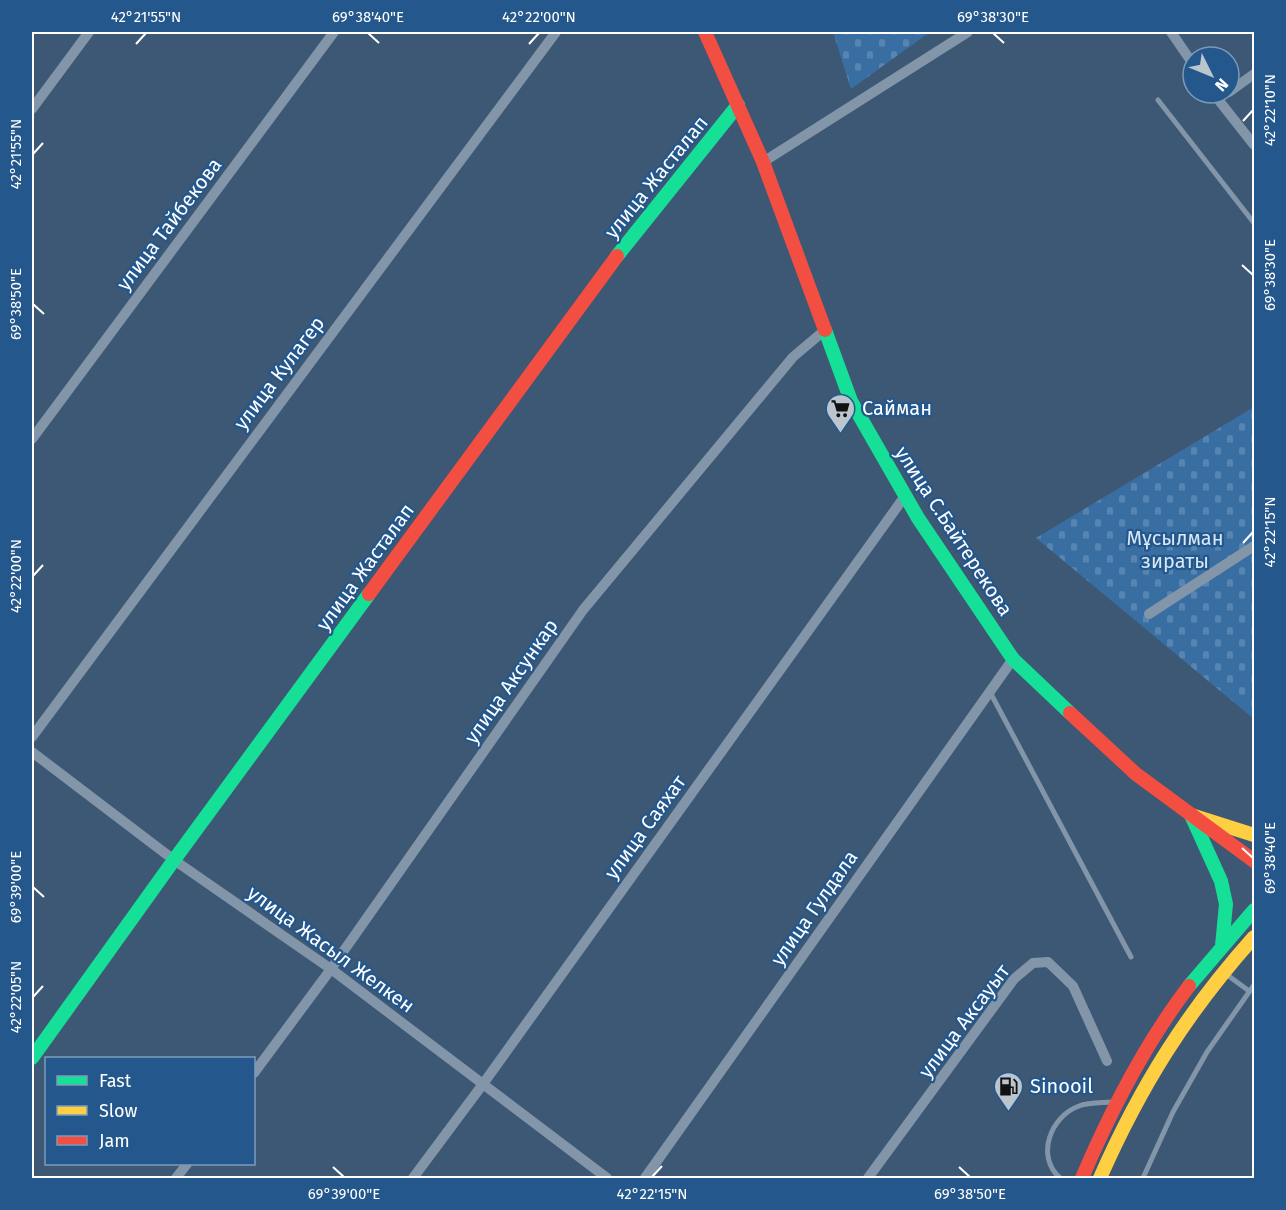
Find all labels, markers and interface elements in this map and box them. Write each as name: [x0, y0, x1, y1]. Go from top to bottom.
text: 42°21'55"N: [111, 8, 181, 26]
text: 69°38'40"E: [332, 8, 404, 26]
text: 42°22'00"N: [502, 8, 576, 26]
text: 69°38'30"E: [957, 8, 1029, 26]
north arrow: [1181, 45, 1241, 105]
text: 42°22'10"N: [1261, 74, 1279, 146]
text: N: [1211, 75, 1232, 95]
street label: улица Жасталап: [599, 111, 713, 243]
text: 42°21'55"N: [7, 119, 25, 189]
street label: улица Тайбекова: [111, 153, 227, 295]
text: 69°38'30"E: [1261, 239, 1279, 311]
text: 69°38'50"E: [7, 268, 25, 340]
street label: улица Кулагер: [229, 312, 329, 434]
supermarket icon: Сайман: [825, 392, 857, 434]
place label: Сайман: [862, 396, 932, 420]
street label: улица С.Байтерекова: [890, 442, 1018, 620]
text: 42°22'15"N: [1261, 497, 1279, 567]
street label: улица Жасталап: [311, 499, 419, 635]
park label: Мұсылман зираты: [1126, 526, 1224, 573]
text: 42°22'00"N: [7, 539, 25, 613]
street label: улица Аксункар: [459, 614, 563, 748]
street label: улица Саяхат: [599, 769, 691, 884]
text: 69°38'40"E: [1261, 822, 1279, 894]
street label: улица Гулдала: [765, 846, 863, 970]
text: 69°39'00"E: [7, 851, 25, 923]
street label: улица Жасыл Желкен: [243, 880, 419, 1018]
street label: улица Аксауыт: [913, 959, 1015, 1083]
text: 42°22'05"N: [7, 961, 25, 1033]
legend: [45, 1057, 255, 1165]
text: Fast: [99, 1070, 132, 1092]
fuel station icon: Sinooil: [993, 1070, 1025, 1112]
place label: Sinooil: [1030, 1074, 1093, 1098]
text: Slow: [99, 1100, 138, 1122]
text: Jam: [99, 1130, 130, 1152]
text: 69°39'00"E: [308, 1185, 380, 1203]
text: 42°22'15"N: [617, 1185, 687, 1203]
text: 69°38'50"E: [934, 1185, 1006, 1203]

